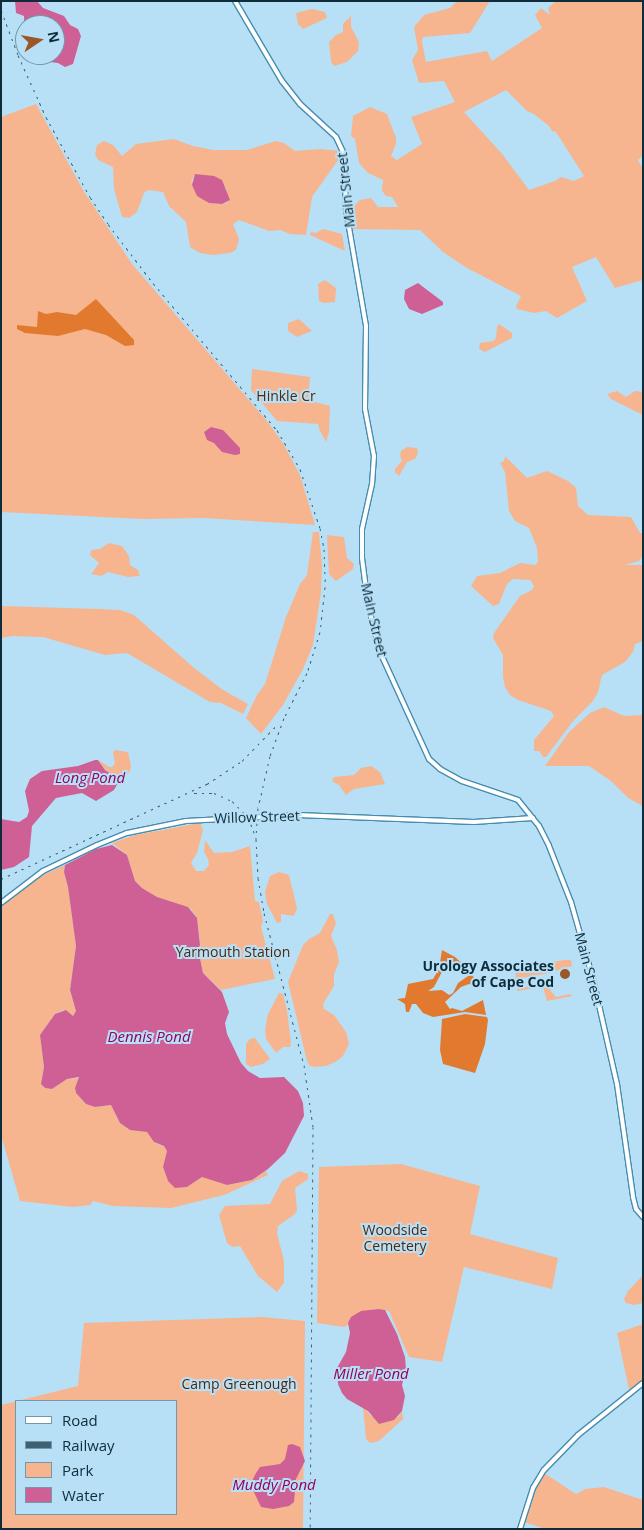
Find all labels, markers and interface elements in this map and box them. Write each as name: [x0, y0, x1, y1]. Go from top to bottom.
north arrow: [15, 15, 65, 65]
text: N: [44, 29, 65, 45]
street label: Main Street: [334, 152, 358, 228]
park label: Hinkle Cr: [256, 388, 316, 404]
street label: Main Street: [357, 581, 391, 659]
water label: Long Pond: [55, 769, 125, 787]
street label: Willow Street: [214, 807, 300, 827]
street label: Main Street: [571, 930, 607, 1008]
park label: Yarmouth Station: [176, 944, 290, 960]
place label: Urology Associates of Cape Cod: [422, 958, 554, 990]
marker: Urology Associates of Cape Cod: [558, 967, 572, 981]
water label: Dennis Pond: [107, 1028, 191, 1046]
park label: Woodside Cemetery: [363, 1222, 427, 1254]
water label: Miller Pond: [333, 1365, 409, 1383]
park label: Camp Greenough: [181, 1376, 297, 1392]
legend: [15, 1400, 178, 1515]
text: Road: [62, 1410, 98, 1430]
text: Railway: [62, 1435, 115, 1455]
text: Park: [62, 1460, 93, 1480]
water label: Muddy Pond: [232, 1476, 316, 1494]
text: Water: [62, 1485, 104, 1505]

